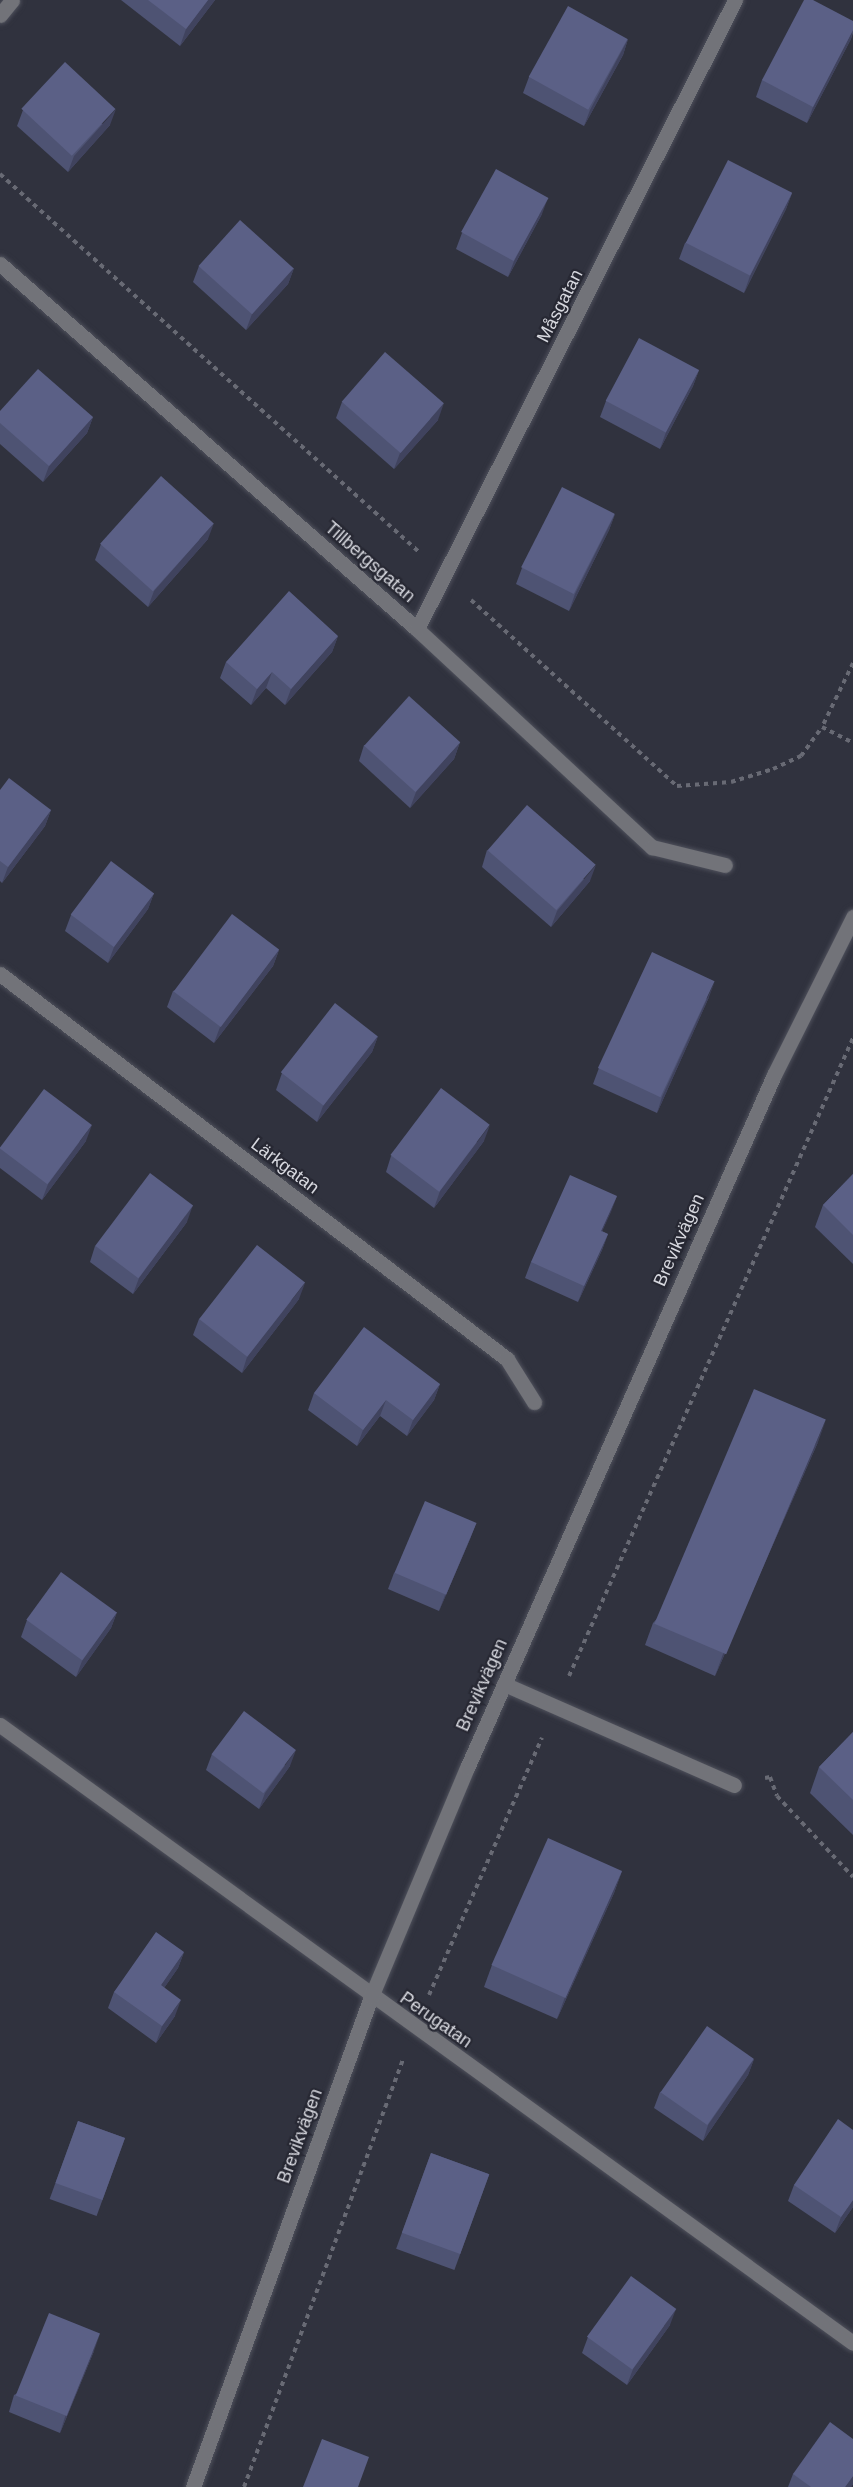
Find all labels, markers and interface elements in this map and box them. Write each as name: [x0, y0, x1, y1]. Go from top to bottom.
street label: Måsgatan: [532, 266, 588, 346]
street label: Tillbergsgatan: [321, 517, 419, 607]
street label: Lärkgatan: [247, 1133, 323, 1199]
street label: Brevikvägen: [649, 1190, 709, 1290]
street label: Brevikvägen: [452, 1635, 512, 1735]
street label: Perugatan: [396, 1987, 476, 2053]
street label: Brevikvägen: [273, 2086, 327, 2186]

